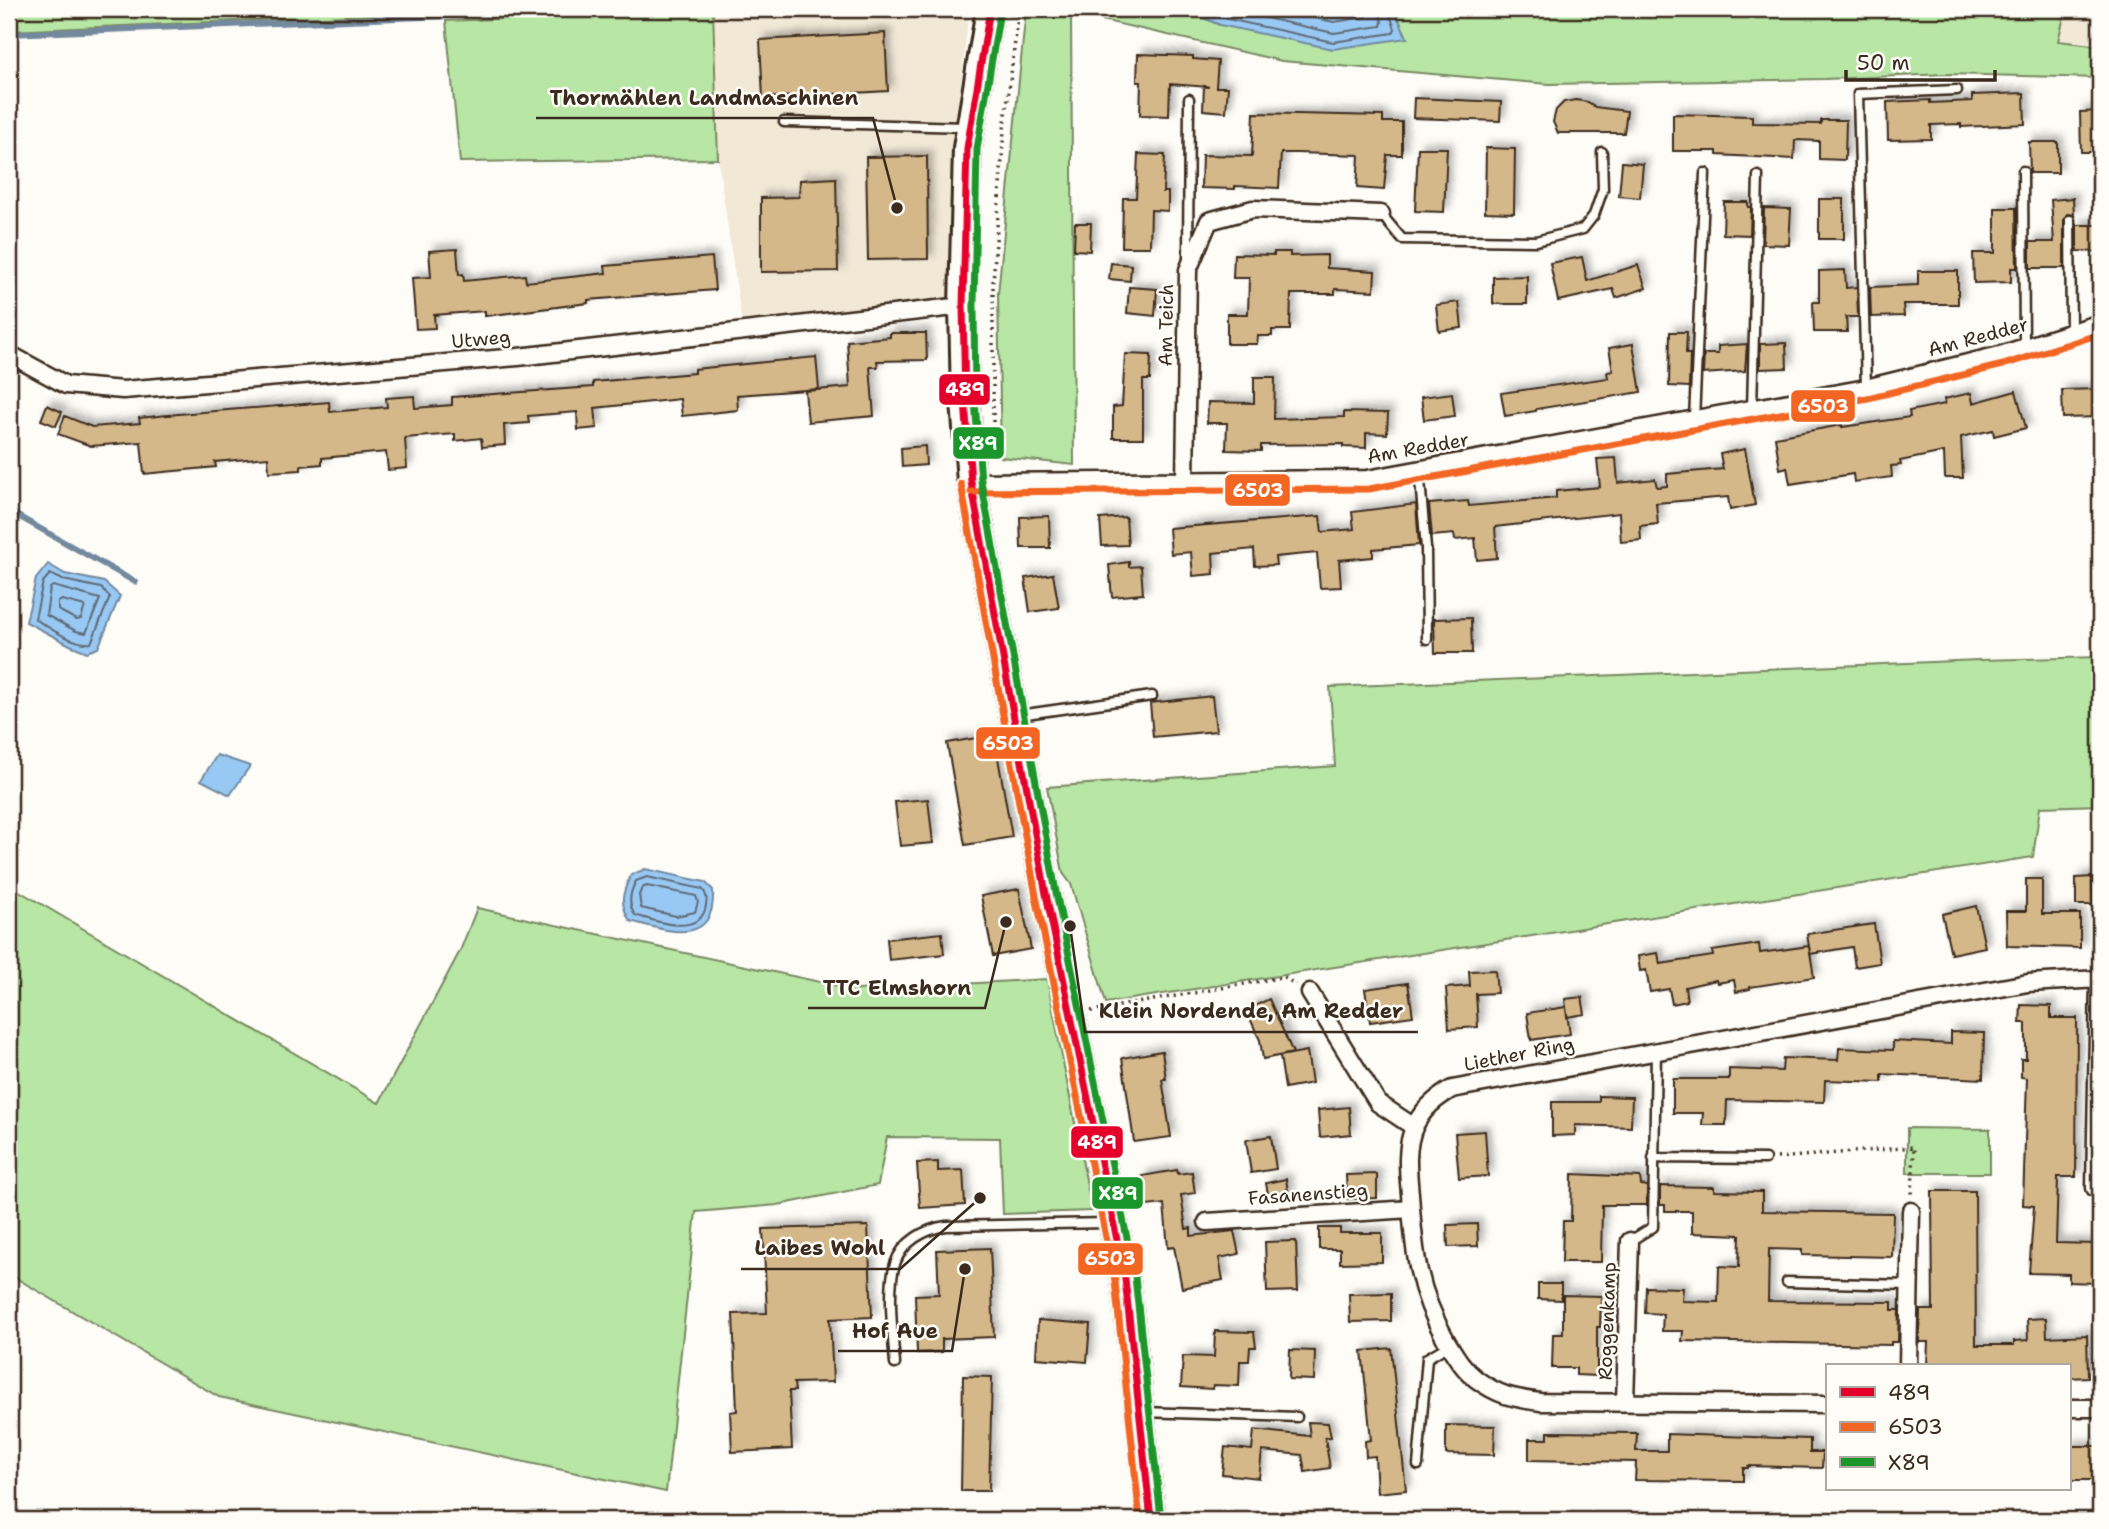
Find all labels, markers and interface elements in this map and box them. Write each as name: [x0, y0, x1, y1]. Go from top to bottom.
scale bar: [1846, 38, 1995, 82]
text: 50 m: [1857, 49, 1910, 77]
callout: Thormählen Landmaschinen: [536, 76, 873, 118]
text: Thormählen Landmaschinen: [549, 84, 859, 112]
street label: Am Teich: [1153, 283, 1179, 367]
street label: Am Redder: [1925, 312, 2031, 362]
street label: Utweg: [450, 324, 512, 354]
line badge: 489: [938, 373, 991, 406]
text: 489: [945, 377, 985, 402]
line badge: 6503: [1790, 389, 1856, 423]
text: 6503: [1797, 394, 1849, 419]
line badge: X89: [952, 426, 1005, 460]
street label: Am Redder: [1365, 427, 1471, 469]
text: X89: [959, 431, 998, 456]
line badge: 6503: [1224, 473, 1291, 507]
text: 6503: [1232, 478, 1284, 503]
line badge: 6503: [975, 726, 1041, 760]
text: 6503: [982, 731, 1034, 756]
callout: TTC Elmshorn: [808, 966, 985, 1008]
text: TTC Elmshorn: [823, 974, 971, 1002]
callout: Klein Nordende, Am Redder: [1085, 990, 1418, 1032]
text: Klein Nordende, Am Redder: [1099, 997, 1403, 1025]
street label: Liether Ring: [1462, 1031, 1576, 1077]
line badge: 489: [1070, 1125, 1124, 1159]
text: 489: [1077, 1130, 1117, 1155]
line badge: X89: [1091, 1176, 1144, 1210]
street label: Fasanenstieg: [1247, 1177, 1369, 1211]
text: X89: [1099, 1181, 1138, 1206]
callout: Laibes Wohl: [741, 1227, 900, 1269]
text: Laibes Wohl: [755, 1234, 885, 1262]
line badge: 6503: [1077, 1242, 1144, 1276]
text: 6503: [1084, 1246, 1136, 1271]
street label: Roggenkamp: [1592, 1261, 1622, 1381]
callout: Hof Aue: [838, 1309, 952, 1351]
text: Hof Aue: [852, 1317, 938, 1345]
legend: [1826, 1364, 2070, 1490]
text: 489: [1888, 1379, 1931, 1407]
text: 6503: [1888, 1413, 1943, 1441]
text: X89: [1888, 1449, 1930, 1477]

